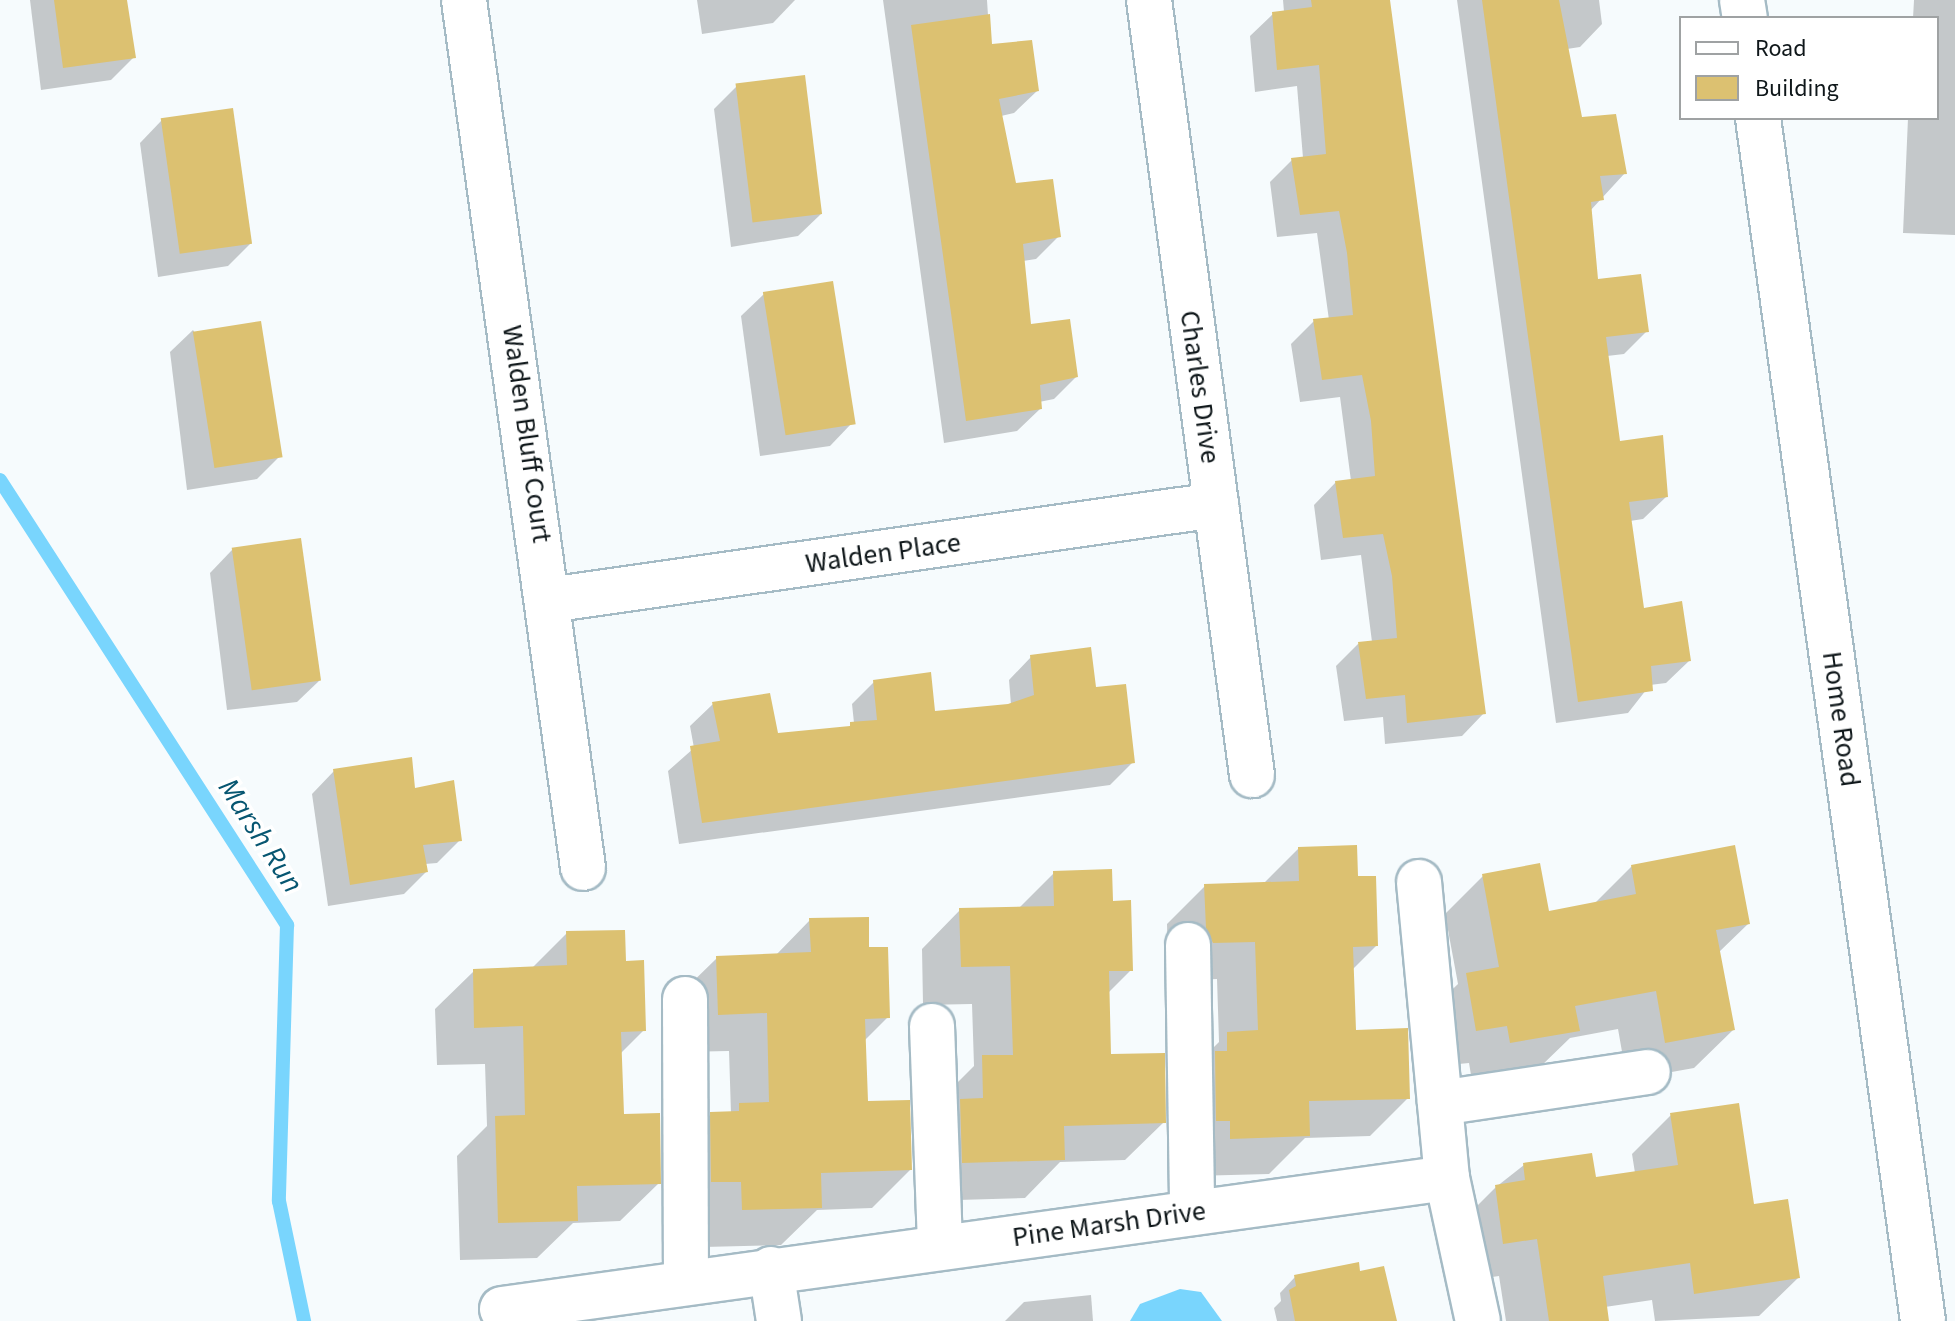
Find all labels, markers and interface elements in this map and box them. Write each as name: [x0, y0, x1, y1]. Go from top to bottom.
legend: [1679, 16, 1939, 120]
text: Road: [1755, 31, 1807, 66]
text: Building: [1755, 71, 1839, 106]
street label: Charles Drive: [1173, 308, 1227, 466]
street label: Walden Bluff Court: [495, 323, 559, 545]
street label: Walden Place: [803, 525, 963, 581]
street label: Home Road: [1815, 649, 1867, 789]
water label: Marsh Run: [210, 772, 310, 900]
street label: Pine Marsh Drive: [1010, 1194, 1208, 1254]

